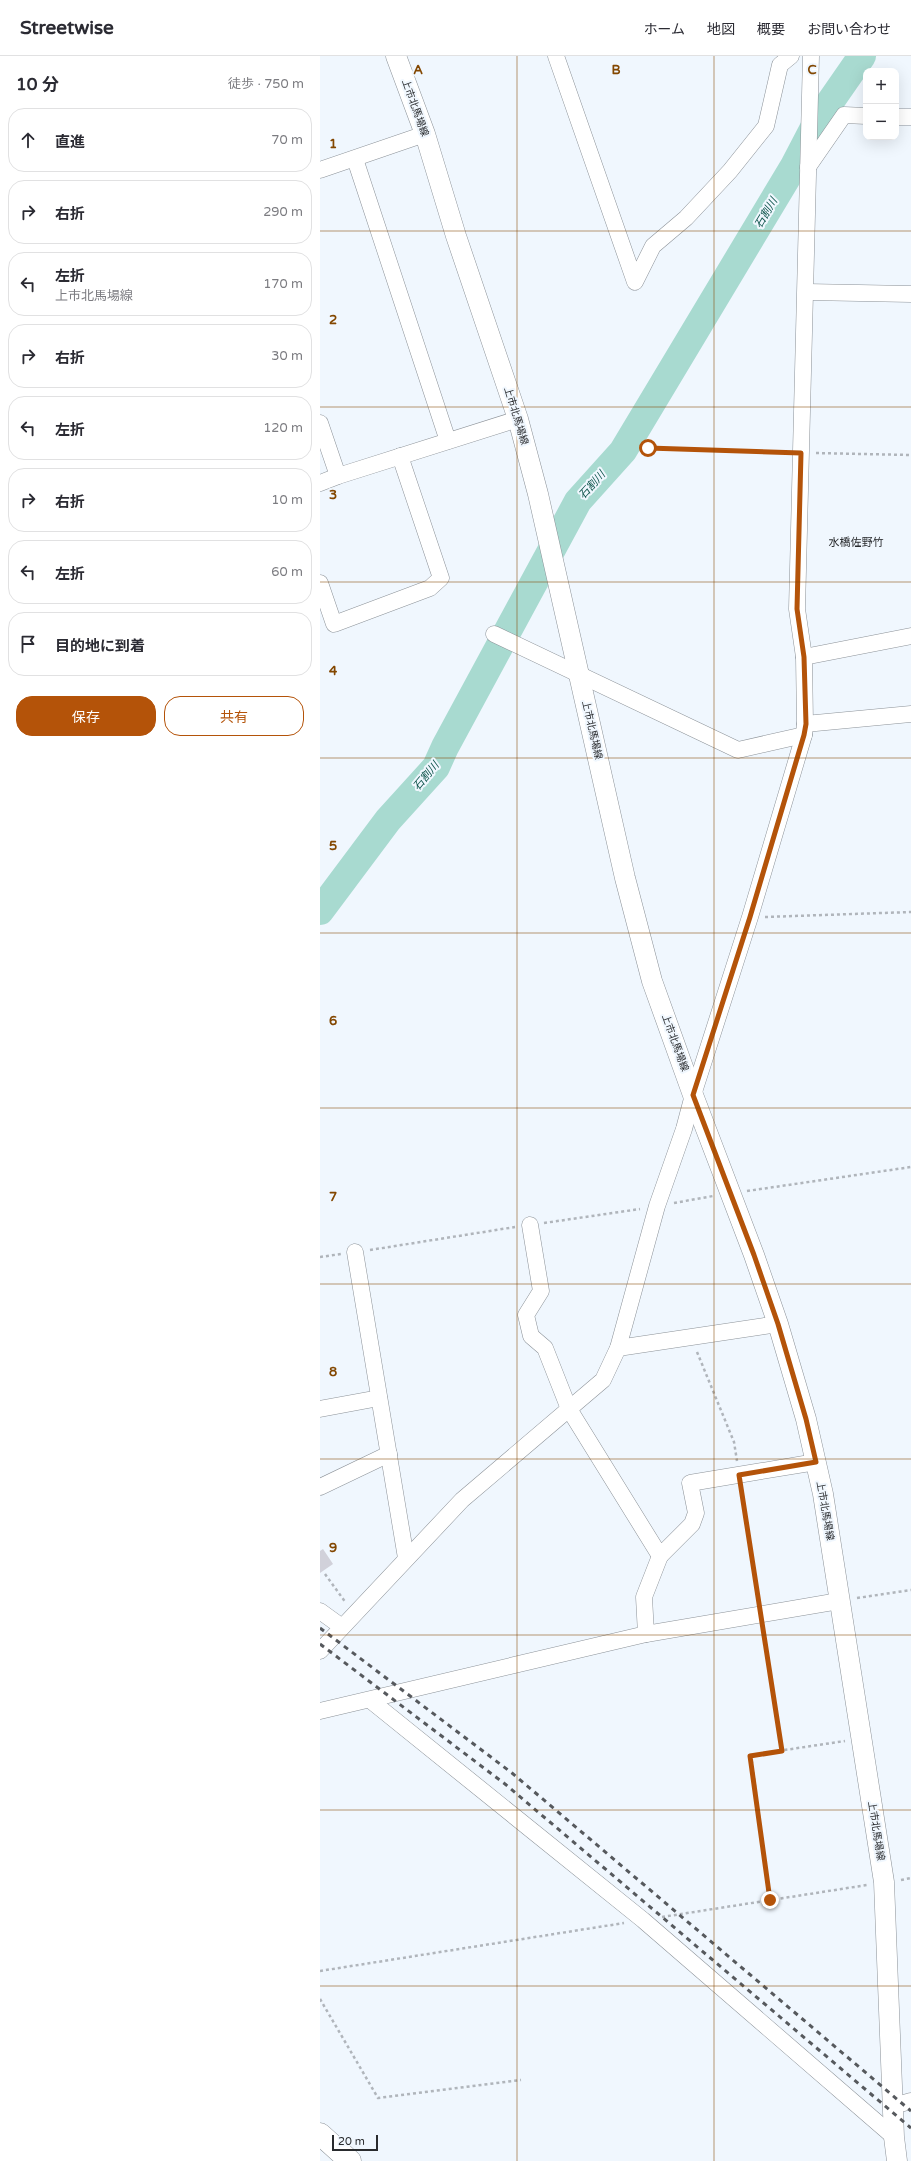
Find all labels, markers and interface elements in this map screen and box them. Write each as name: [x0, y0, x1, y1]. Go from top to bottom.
text: Streetwise: [20, 17, 114, 39]
text: ホーム: [643, 21, 685, 38]
text: 地図: [707, 21, 735, 38]
text: 概要: [757, 21, 785, 38]
text: お問い合わせ: [807, 21, 891, 38]
text: A: [413, 62, 423, 78]
text: B: [611, 62, 621, 78]
text: C: [807, 62, 817, 78]
map controls: [863, 68, 899, 140]
button: +: [863, 68, 899, 104]
text: 10 分: [16, 74, 59, 95]
text: 徒歩 · 750 m: [228, 76, 304, 92]
street label: 上市北馬場線: [399, 78, 431, 138]
button: −: [863, 104, 899, 140]
icon: ahead: [17, 129, 39, 151]
text: 70 m: [271, 132, 303, 148]
text: 直進: [55, 133, 85, 151]
text: 1: [329, 136, 337, 152]
water label: 石割川: [752, 195, 781, 230]
icon: right: [17, 201, 39, 223]
text: 290 m: [263, 204, 303, 220]
text: 右折: [55, 205, 85, 223]
text: 左折: [55, 267, 85, 285]
icon: left: [17, 273, 39, 295]
text: 170 m: [263, 276, 303, 292]
text: 上市北馬場線: [55, 288, 133, 304]
text: 2: [329, 312, 337, 328]
icon: right: [17, 345, 39, 367]
text: 30 m: [271, 348, 303, 364]
text: 右折: [55, 349, 85, 367]
street label: 上市北馬場線: [501, 386, 531, 446]
icon: left: [17, 417, 39, 439]
text: 120 m: [263, 420, 303, 436]
text: 左折: [55, 421, 85, 439]
route start: [639, 439, 657, 457]
water label: 石割川: [576, 468, 609, 502]
text: 3: [329, 487, 337, 503]
icon: right: [17, 489, 39, 511]
text: 10 m: [271, 492, 303, 508]
text: 右折: [55, 493, 85, 511]
district label: 水橋佐野竹: [829, 536, 884, 549]
icon: left: [17, 561, 39, 583]
text: 60 m: [271, 564, 303, 580]
text: 左折: [55, 565, 85, 583]
icon: arrive: [17, 633, 39, 655]
text: 目的地に到着: [55, 637, 145, 655]
text: 4: [329, 663, 338, 679]
button: 保存: [16, 696, 156, 736]
button: 共有: [164, 696, 304, 736]
street label: 上市北馬場線: [579, 699, 605, 761]
water label: 石割川: [410, 758, 442, 793]
text: 5: [329, 838, 337, 854]
text: 6: [329, 1013, 337, 1029]
street label: 上市北馬場線: [659, 1013, 691, 1073]
text: 7: [329, 1189, 337, 1205]
text: 8: [329, 1364, 337, 1380]
street label: 上市北馬場線: [814, 1480, 836, 1542]
text: 9: [329, 1540, 337, 1556]
street label: 上市北馬場線: [865, 1800, 887, 1862]
route end: [761, 1891, 779, 1909]
scale bar: [332, 2133, 378, 2152]
text: 20 m: [338, 2135, 365, 2148]

